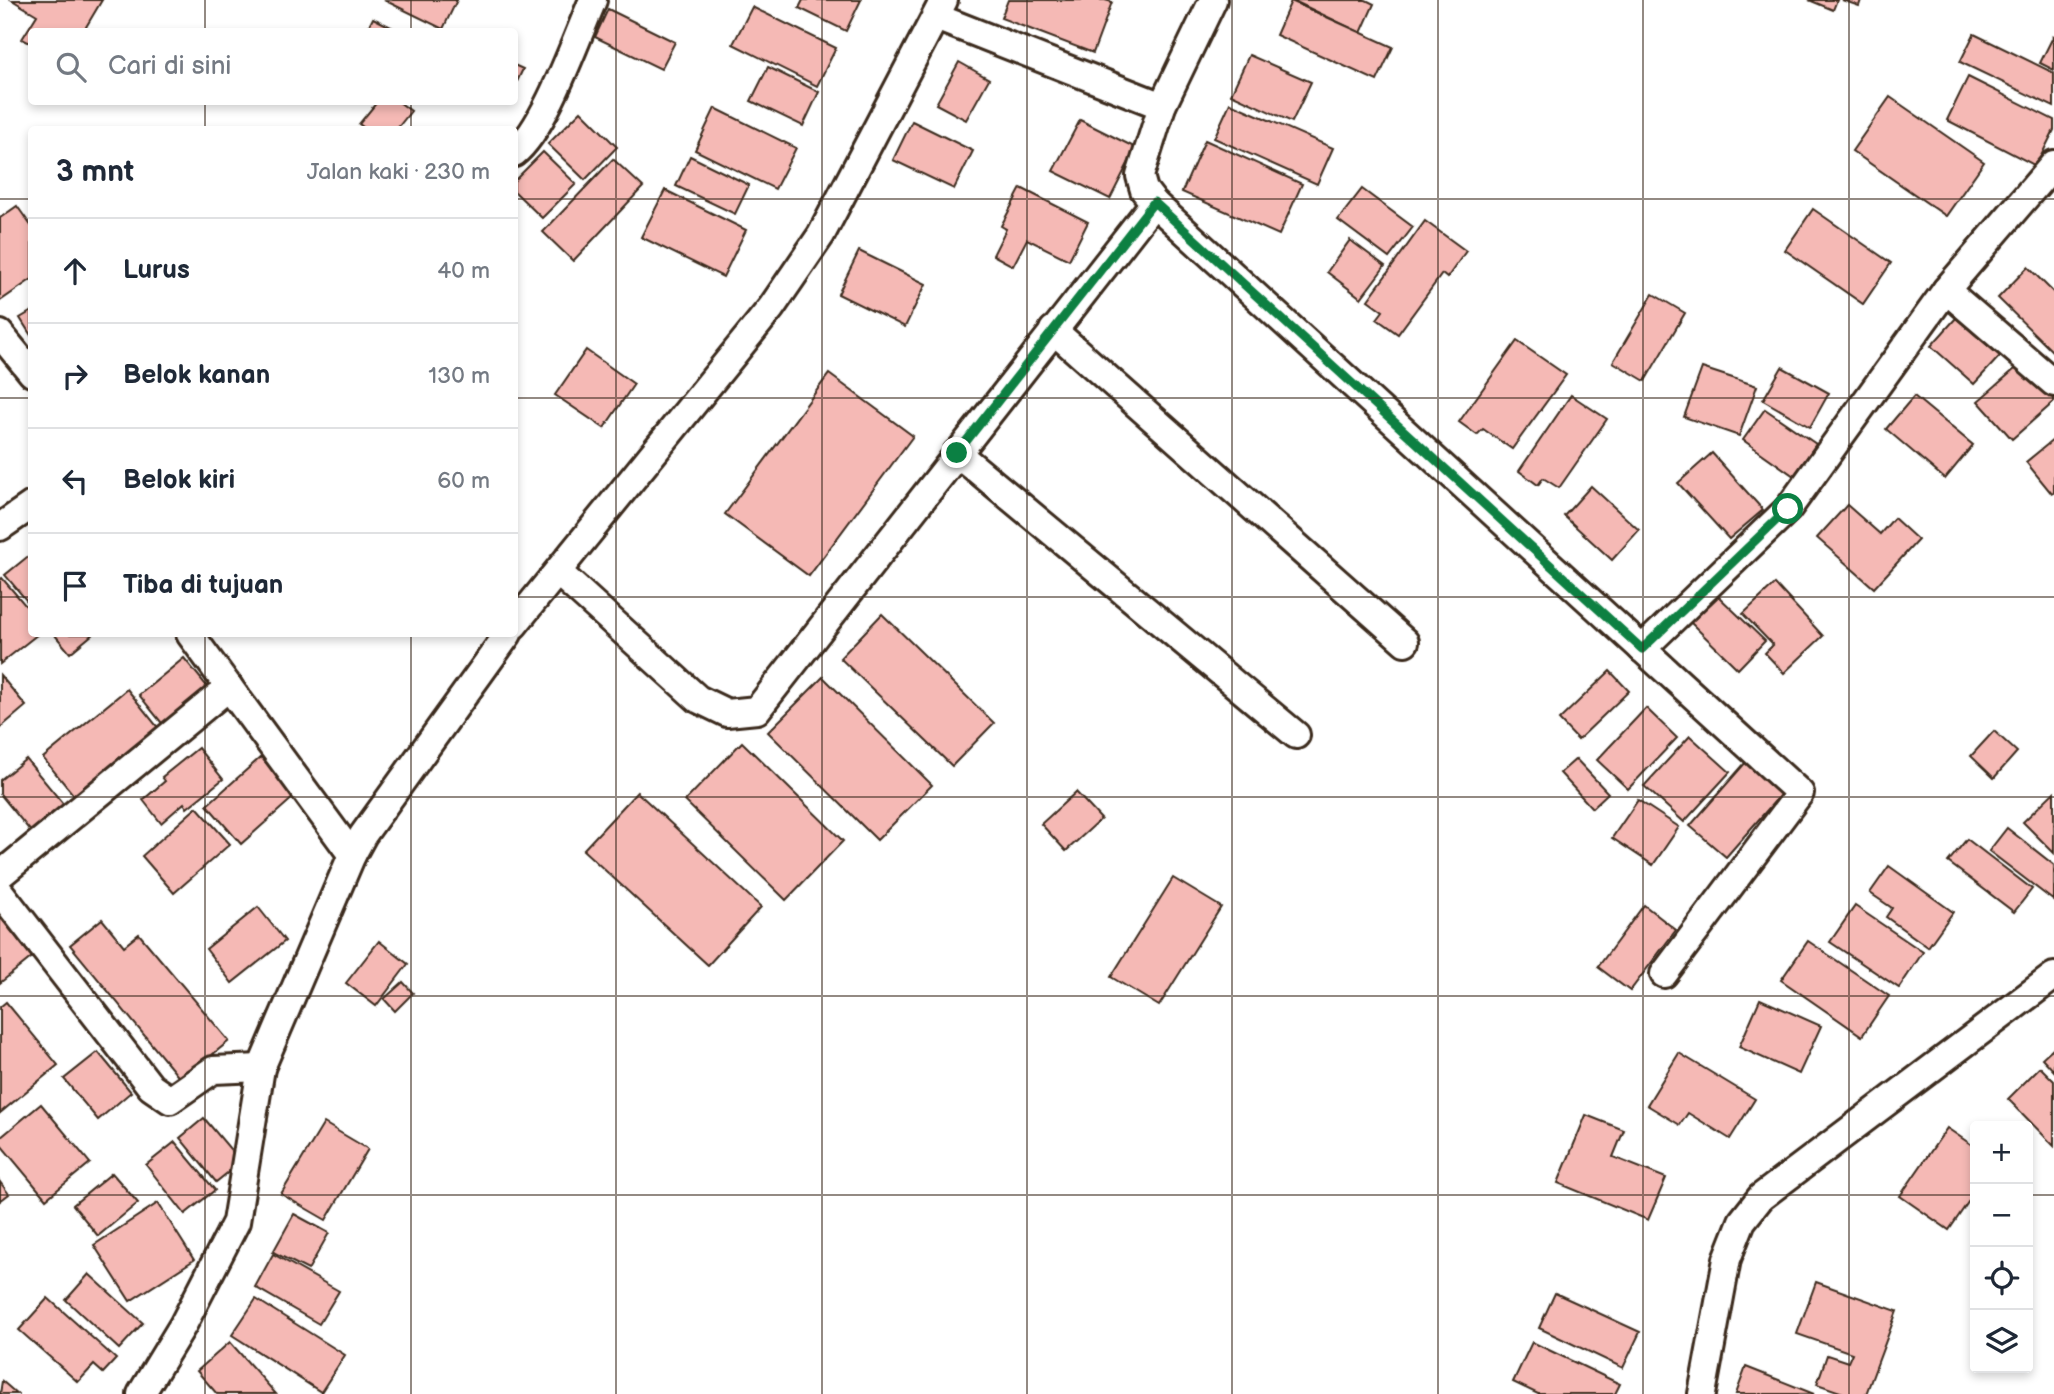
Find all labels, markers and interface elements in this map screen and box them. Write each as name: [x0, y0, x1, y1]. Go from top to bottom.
search box: [28, 28, 518, 105]
icon: search: [52, 48, 90, 86]
text: Cari di sini: [108, 51, 231, 82]
text: 3 mnt: [56, 154, 134, 190]
text: Jalan kaki · 230 m: [307, 158, 490, 186]
icon: ahead: [56, 252, 94, 290]
text: Lurus: [123, 255, 190, 286]
text: 40 m: [437, 257, 490, 285]
icon: right: [56, 357, 94, 395]
text: Belok kanan: [123, 360, 270, 391]
text: 130 m: [428, 362, 490, 390]
route end: [941, 437, 972, 468]
icon: left: [56, 462, 94, 500]
text: Belok kiri: [123, 465, 235, 496]
text: 60 m: [437, 467, 490, 495]
route start: [1772, 493, 1803, 524]
icon: arrive: [56, 567, 94, 605]
text: Tiba di tujuan: [123, 570, 283, 601]
map controls: [1970, 1121, 2033, 1373]
button: +: [1970, 1121, 2033, 1184]
button: −: [1970, 1184, 2033, 1247]
button: locate: [1970, 1247, 2033, 1310]
button: layers: [1970, 1310, 2033, 1373]

